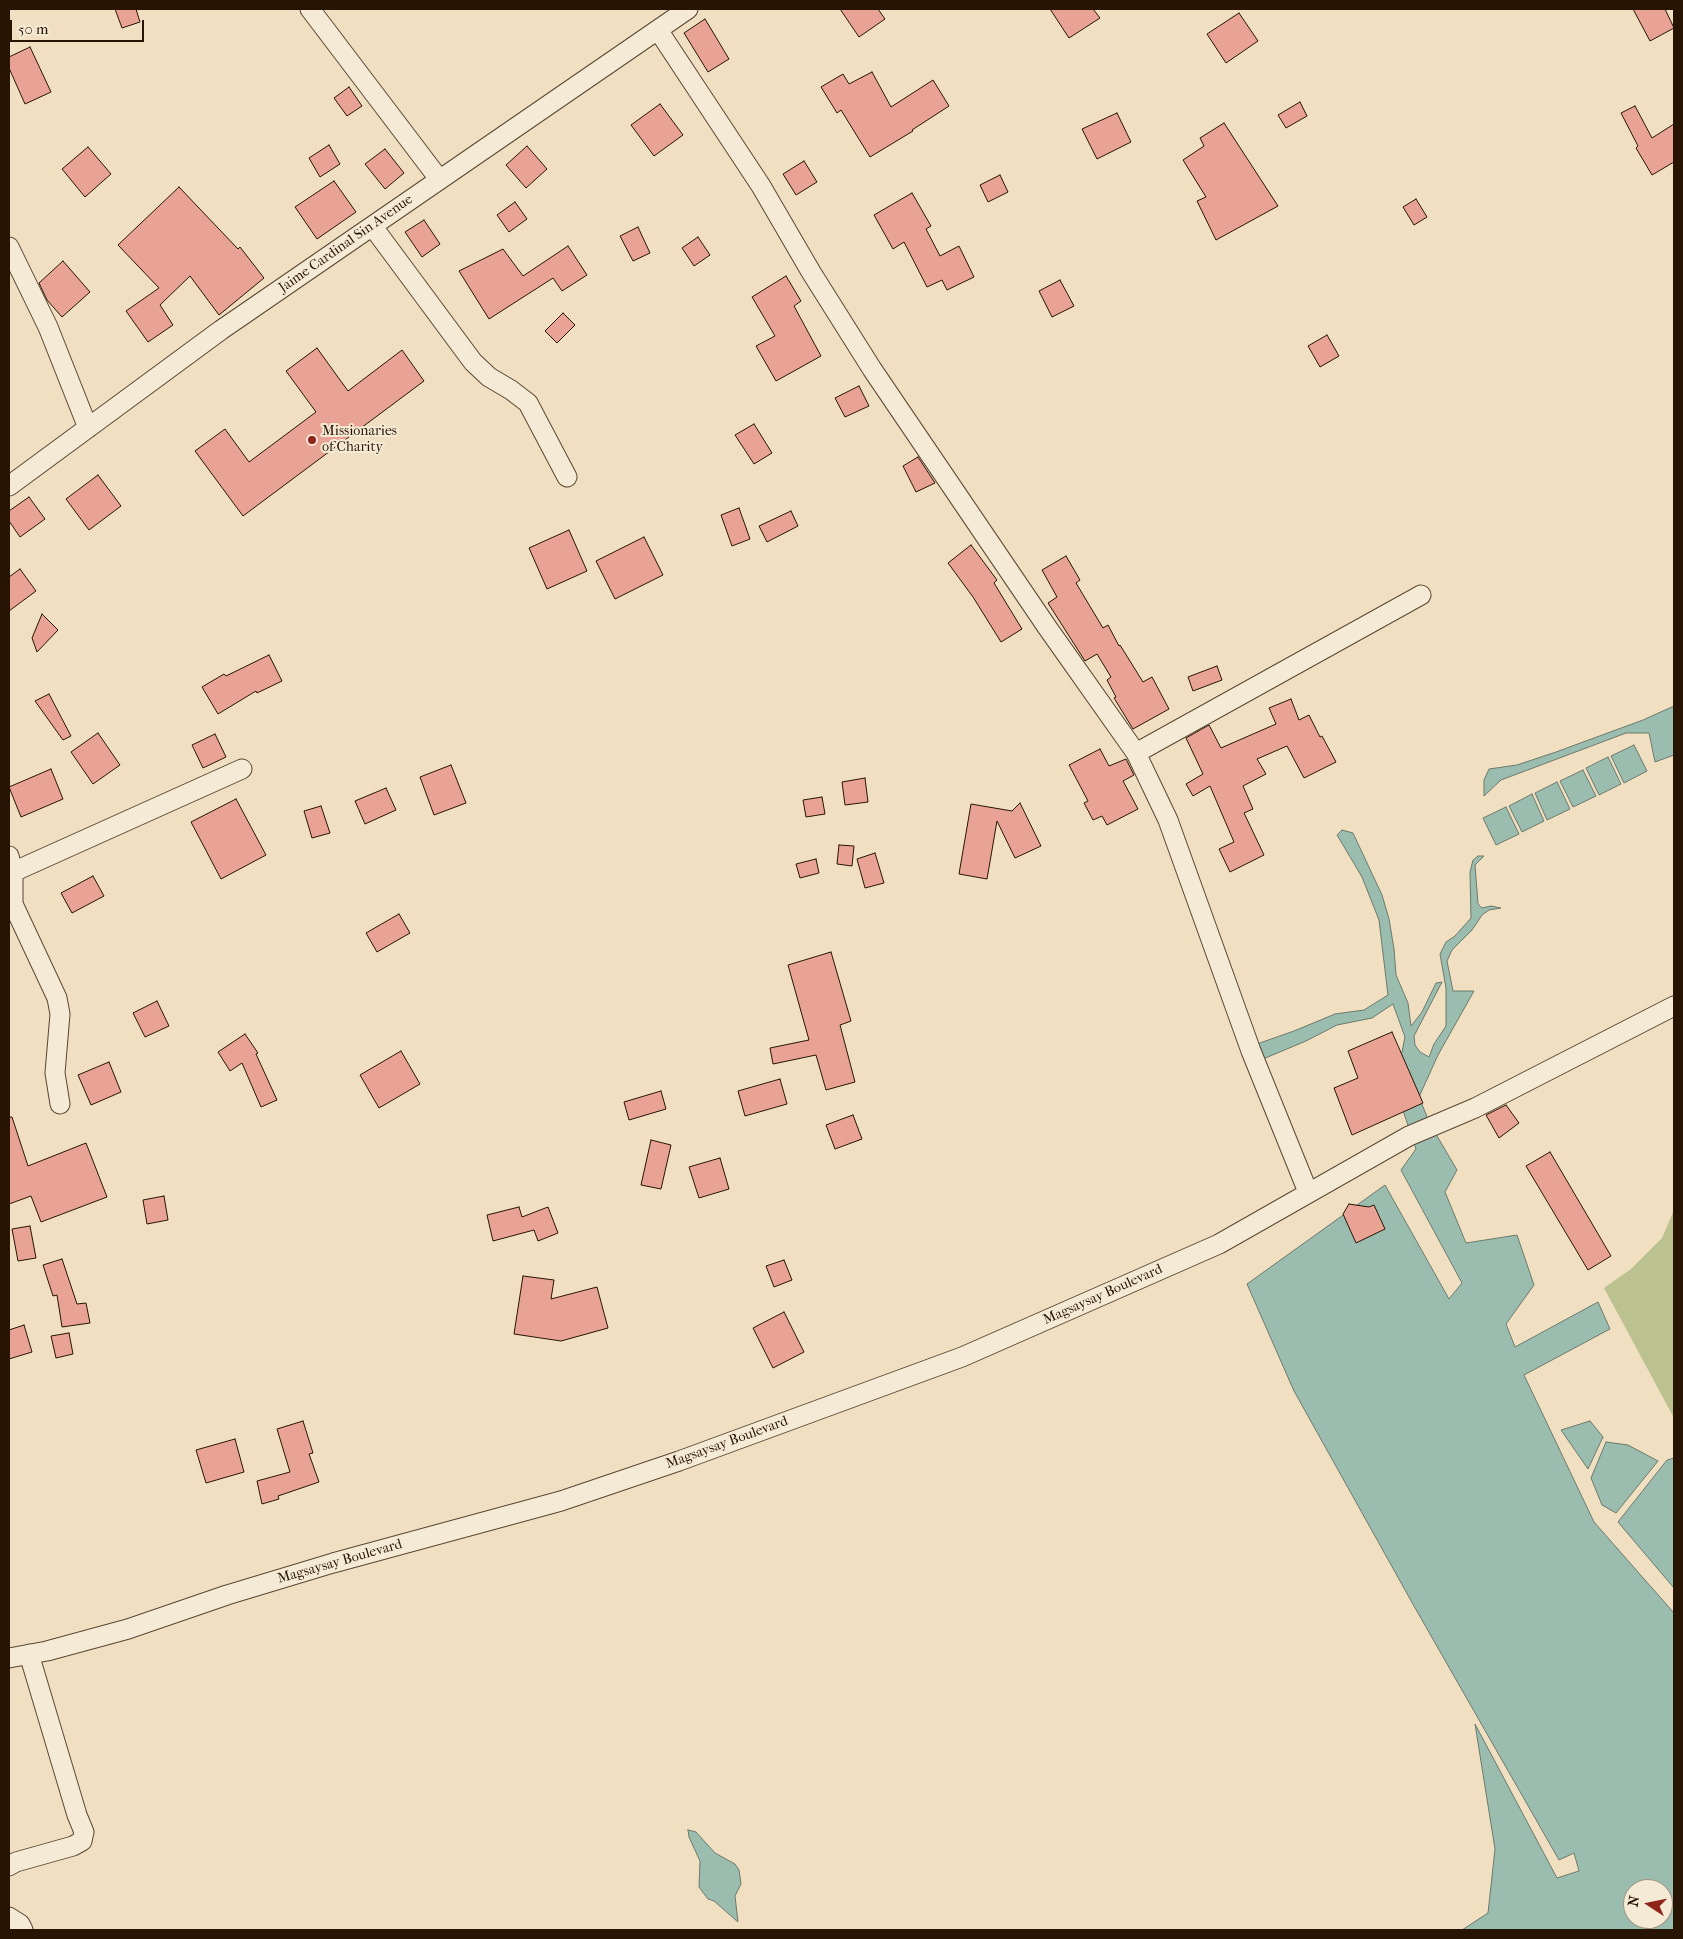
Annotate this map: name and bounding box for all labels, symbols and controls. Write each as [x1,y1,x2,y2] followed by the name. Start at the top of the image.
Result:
[12,10,146,42] scale bar
[18,20,48,38] text: 50 m
[276,191,416,297] street label: Jaime Cardinal Sin Avenue
[322,424,397,457] place label: Missionaries of Charity
[306,434,318,446] marker: Missionaries of Charity
[1041,1261,1165,1329] street label: Magsaysay Boulevard
[664,1413,790,1473] street label: Magsaysay Boulevard
[276,1536,404,1588] street label: Magsaysay Boulevard
[1623,1879,1673,1929] north arrow
[1624,1894,1643,1908] text: N

